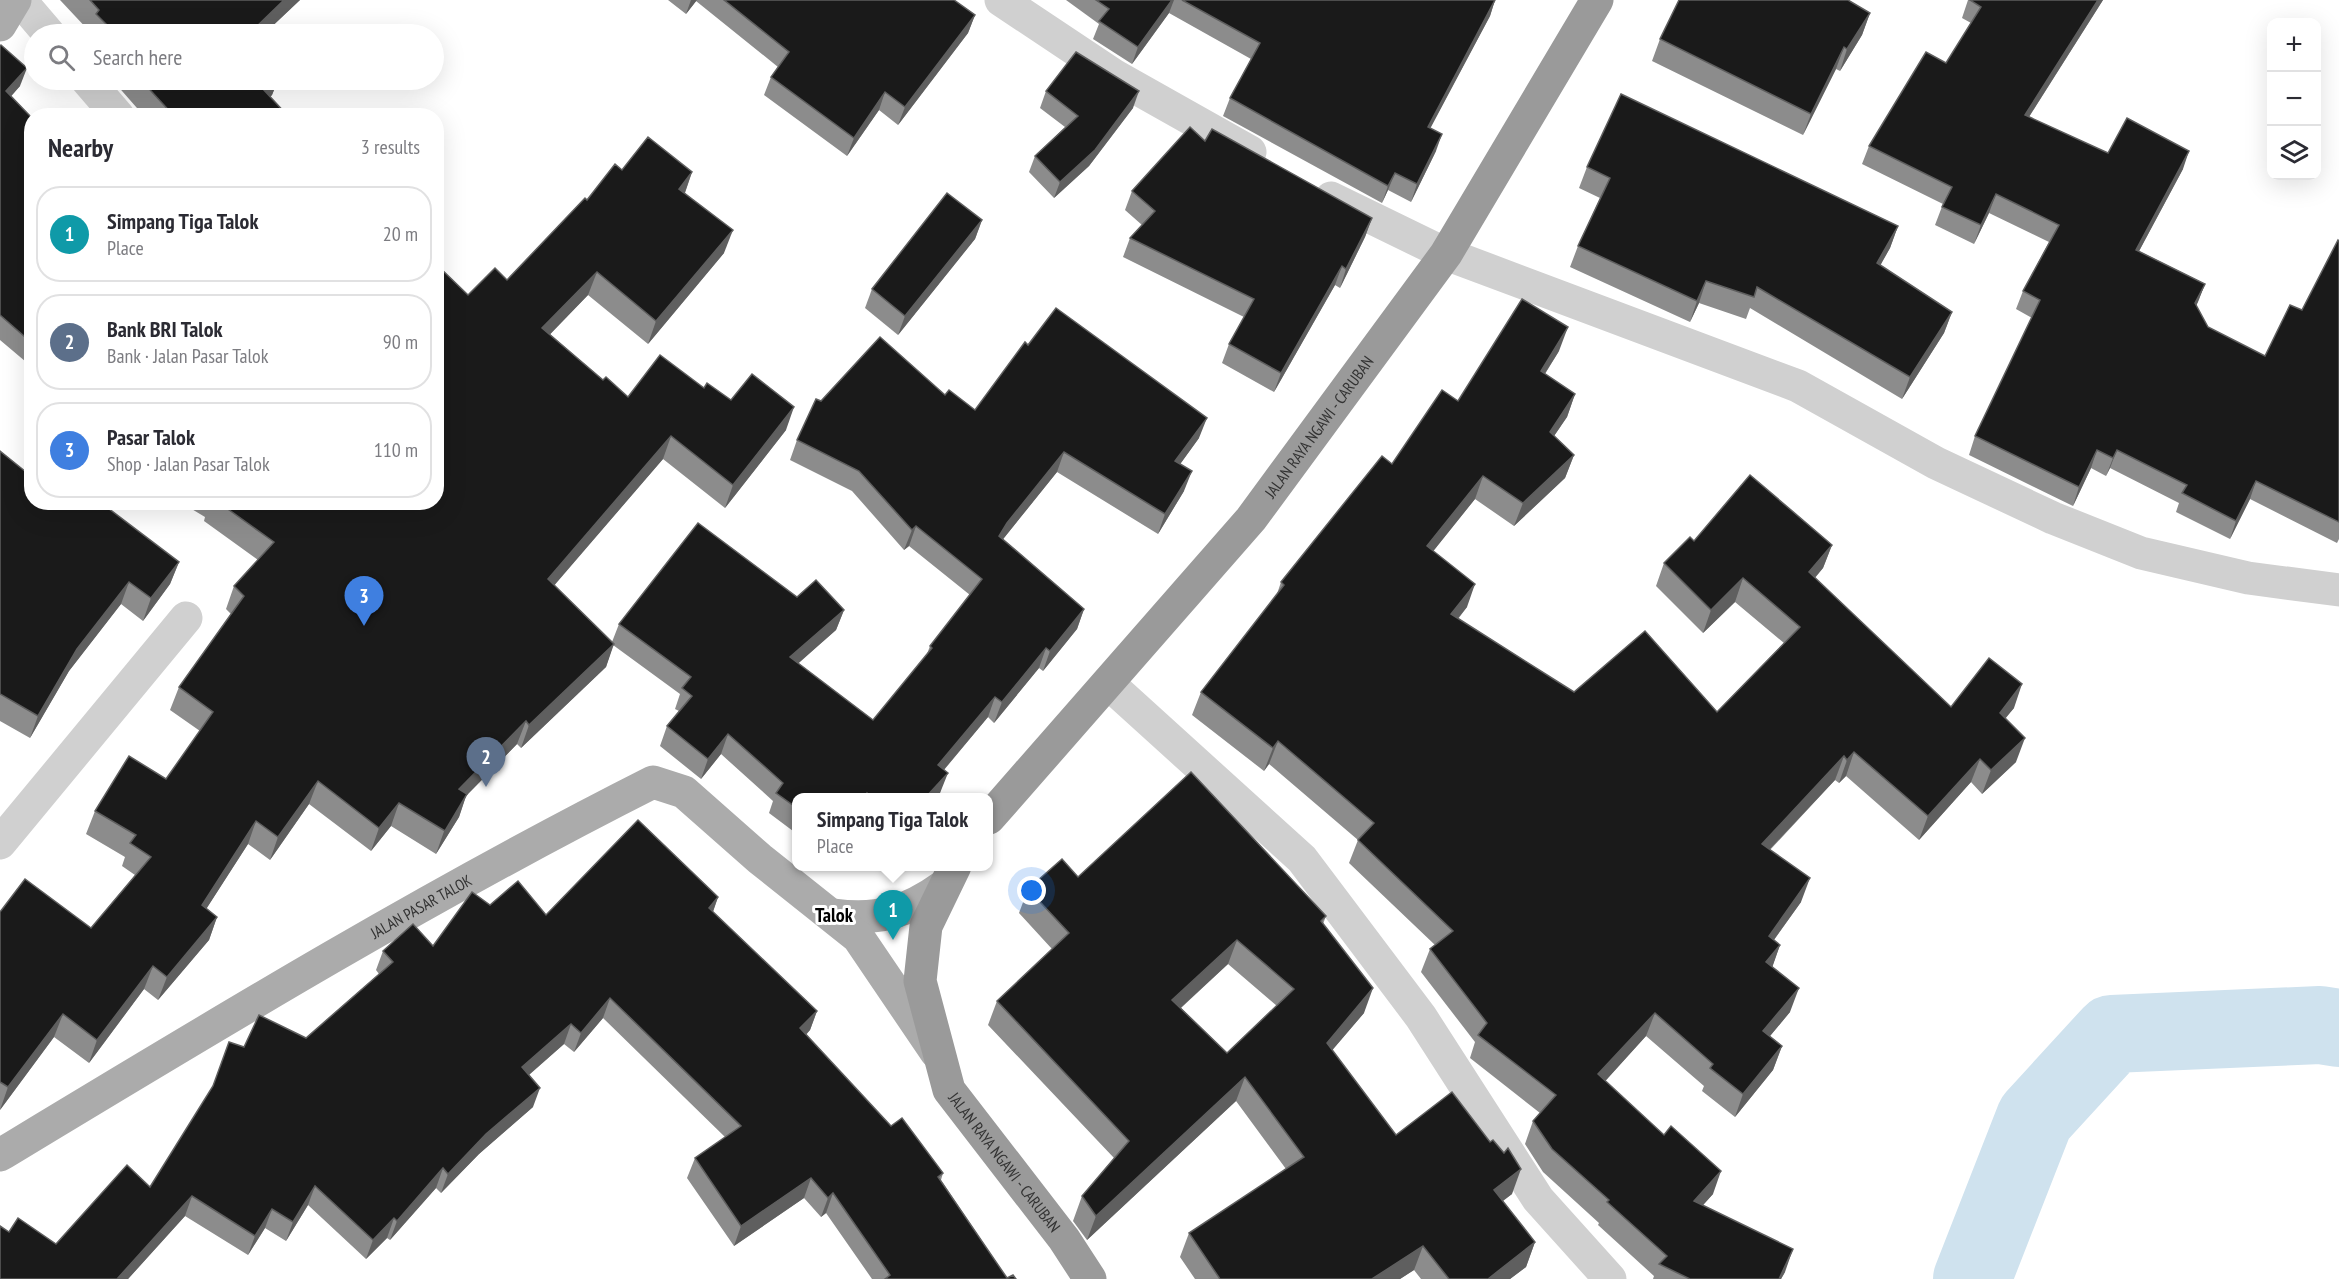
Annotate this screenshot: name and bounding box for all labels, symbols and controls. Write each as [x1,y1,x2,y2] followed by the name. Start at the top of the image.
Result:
[2267,18,2321,180] map controls
[2267,18,2321,72] button: +
[24,24,444,90] search box
[45,41,78,74] icon: search
[93,43,182,71] text: Search here
[2267,72,2321,126] button: −
[2267,126,2321,180] button: layers
[48,131,113,164] text: Nearby
[361,134,420,160] text: 3 results
[107,207,258,235] text: Simpang Tiga Talok
[65,221,74,247] text: 1
[383,221,418,247] text: 20 m
[107,235,144,261] text: Place
[107,315,223,343] text: Bank BRI Talok
[65,329,74,355] text: 2
[383,329,418,355] text: 90 m
[107,343,268,369] text: Bank · Jalan Pasar Talok
[1259,352,1378,503] street label: JALAN RAYA NGAWI - CARUBAN
[107,423,195,451] text: Pasar Talok
[65,437,74,463] text: 3
[374,437,418,463] text: 110 m
[107,451,270,477] text: Shop · Jalan Pasar Talok
[344,576,384,626] pin: 3
[466,738,506,787] pin: 2
[792,793,993,871] popup
[817,805,968,833] text: Simpang Tiga Talok
[817,833,853,859] text: Place
[366,870,475,943] street label: JALAN PASAR TALOK
[1017,876,1046,905] your location
[874,890,912,940] pin: 1
[815,902,854,928] district label: Talok
[944,1088,1065,1236] street label: JALAN RAYA NGAWI - CARUBAN

